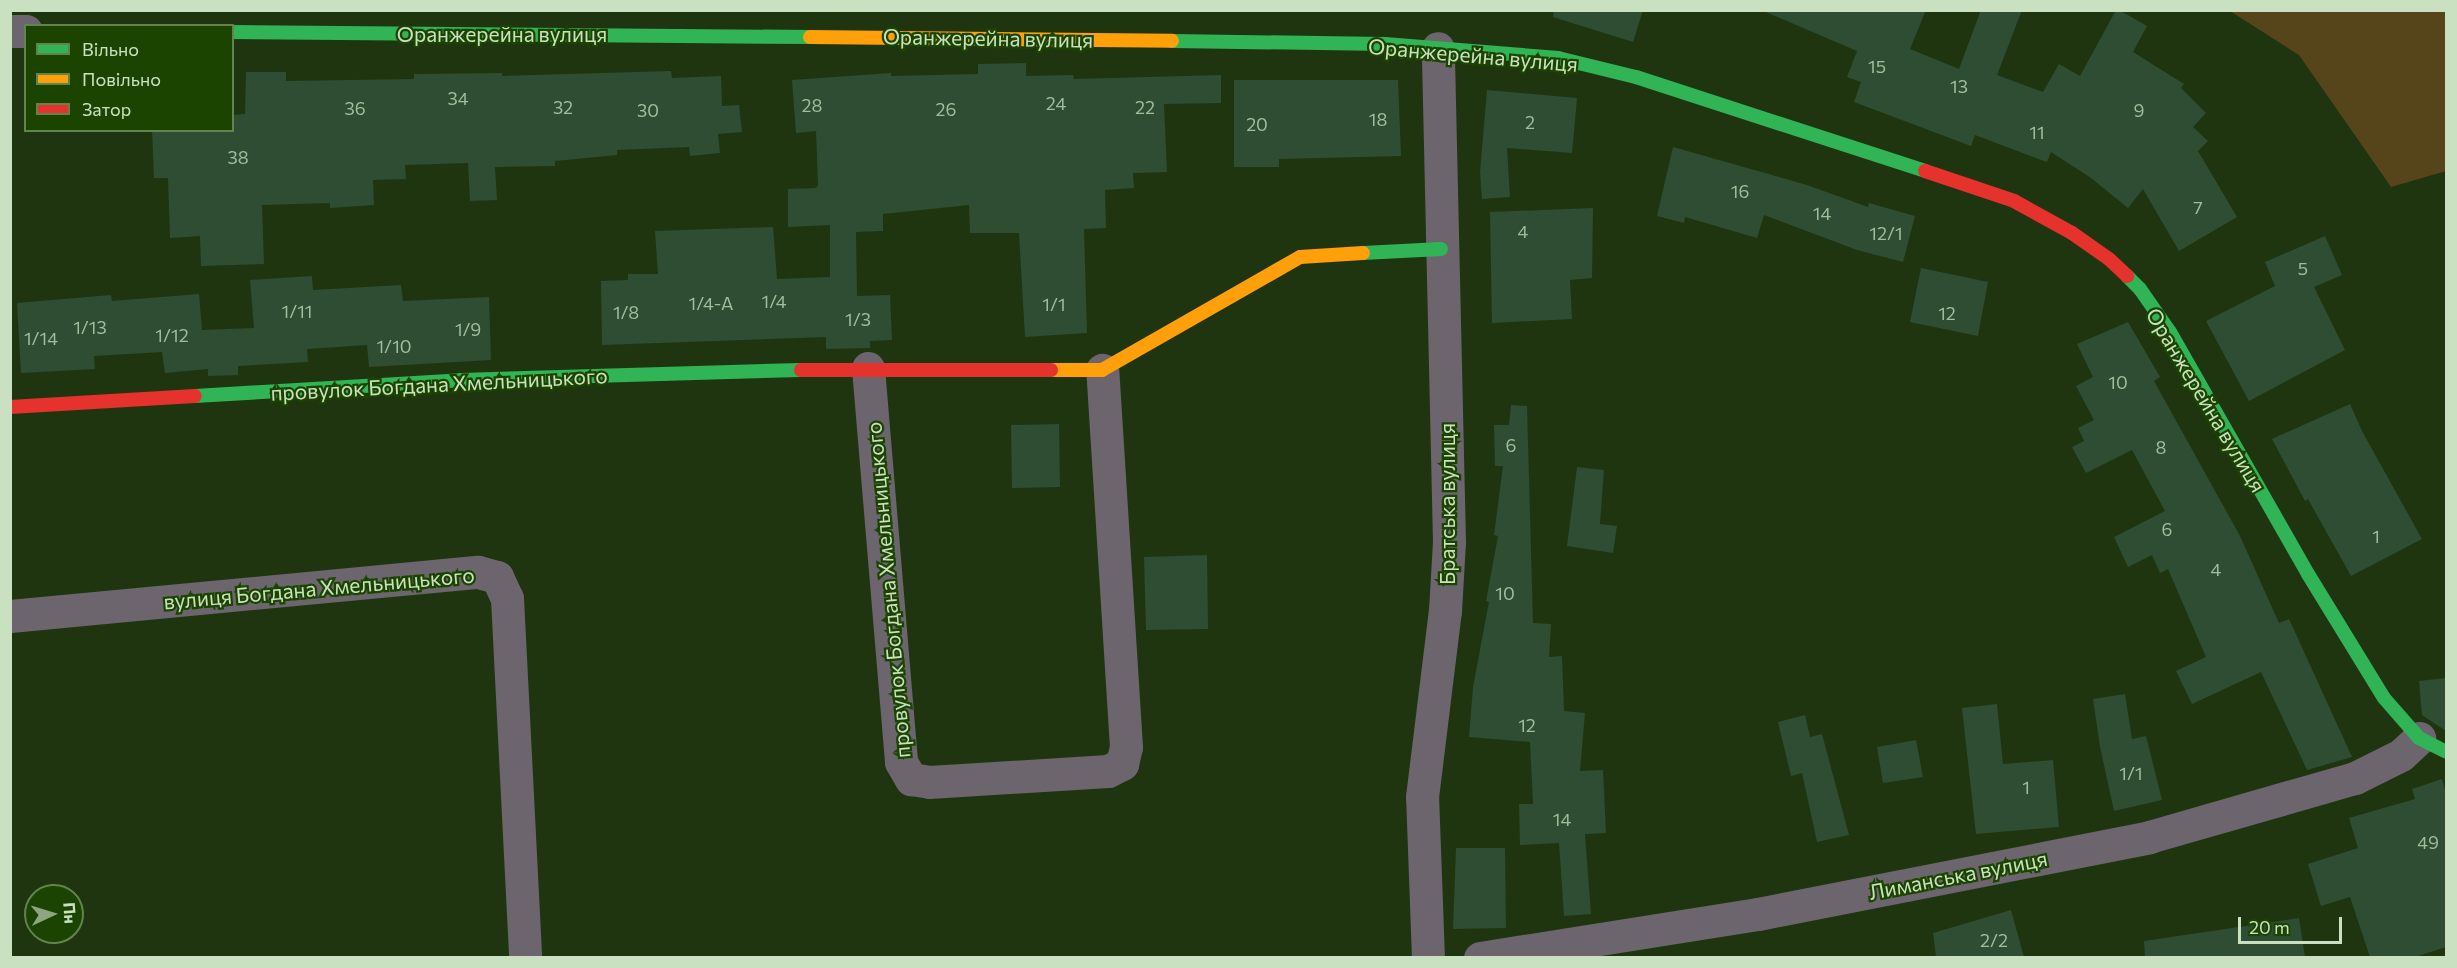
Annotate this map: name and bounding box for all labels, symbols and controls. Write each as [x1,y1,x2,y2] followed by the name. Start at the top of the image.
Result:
[397,21,607,47] street label: Оранжерейна вулиця
[24,24,234,132] legend
[883,24,1093,52] street label: Оранжерейна вулиця
[1367,33,1579,77] street label: Оранжерейна вулиця
[82,38,139,60] text: Вільно
[1868,55,1886,77] house number: 15
[82,68,161,90] text: Повільно
[1950,75,1968,97] house number: 13
[447,87,469,109] house number: 34
[1046,92,1066,114] house number: 24
[802,94,822,116] house number: 28
[553,96,573,118] house number: 32
[1135,96,1155,118] house number: 22
[344,97,366,119] house number: 36
[82,98,131,120] text: Затор
[936,98,956,120] house number: 26
[637,99,659,121] house number: 30
[2134,99,2144,121] house number: 9
[1369,108,1387,130] house number: 18
[1525,111,1535,133] house number: 2
[1246,113,1268,135] house number: 20
[2029,121,2045,143] house number: 11
[227,146,249,168] house number: 38
[1731,180,1749,202] house number: 16
[2193,196,2203,218] house number: 7
[1813,202,1831,224] house number: 14
[1518,220,1528,242] house number: 4
[1869,222,1903,244] house number: 12/1
[2298,257,2308,279] house number: 5
[761,290,787,312] house number: 1/4
[689,292,733,314] house number: 1/4-А
[1042,293,1066,315] house number: 1/1
[281,300,313,322] house number: 1/11
[613,301,639,323] house number: 1/8
[1938,302,1956,324] house number: 12
[2141,303,2271,497] street label: Оранжерейна вулиця
[845,308,871,330] house number: 1/3
[73,316,107,338] house number: 1/13
[455,318,481,340] house number: 1/9
[155,324,189,346] house number: 1/12
[24,327,58,349] house number: 1/14
[376,335,412,357] house number: 1/10
[270,363,608,405] street label: провулок Богдана Хмельницького
[2108,371,2128,393] house number: 10
[861,421,915,759] street label: провулок Богдана Хмельницького
[1434,423,1460,585] street label: Братська вулиця
[1506,434,1516,456] house number: 6
[2156,436,2166,458] house number: 8
[2162,518,2172,540] house number: 6
[2372,525,2380,547] house number: 1
[2211,558,2221,580] house number: 4
[162,562,476,614] street label: вулиця Богдана Хмельницького
[1495,582,1515,604] house number: 10
[1518,714,1536,736] house number: 12
[2119,762,2143,784] house number: 1/1
[2022,776,2030,798] house number: 1
[1553,808,1571,830] house number: 14
[2417,831,2439,853] house number: 49
[1866,845,2050,905] street label: Лиманська вулиця
[24,884,84,944] north arrow
[60,902,81,924] text: Пн
[2241,905,2344,943] scale bar
[2249,916,2290,938] text: 20 m
[1980,929,2008,951] house number: 2/2

